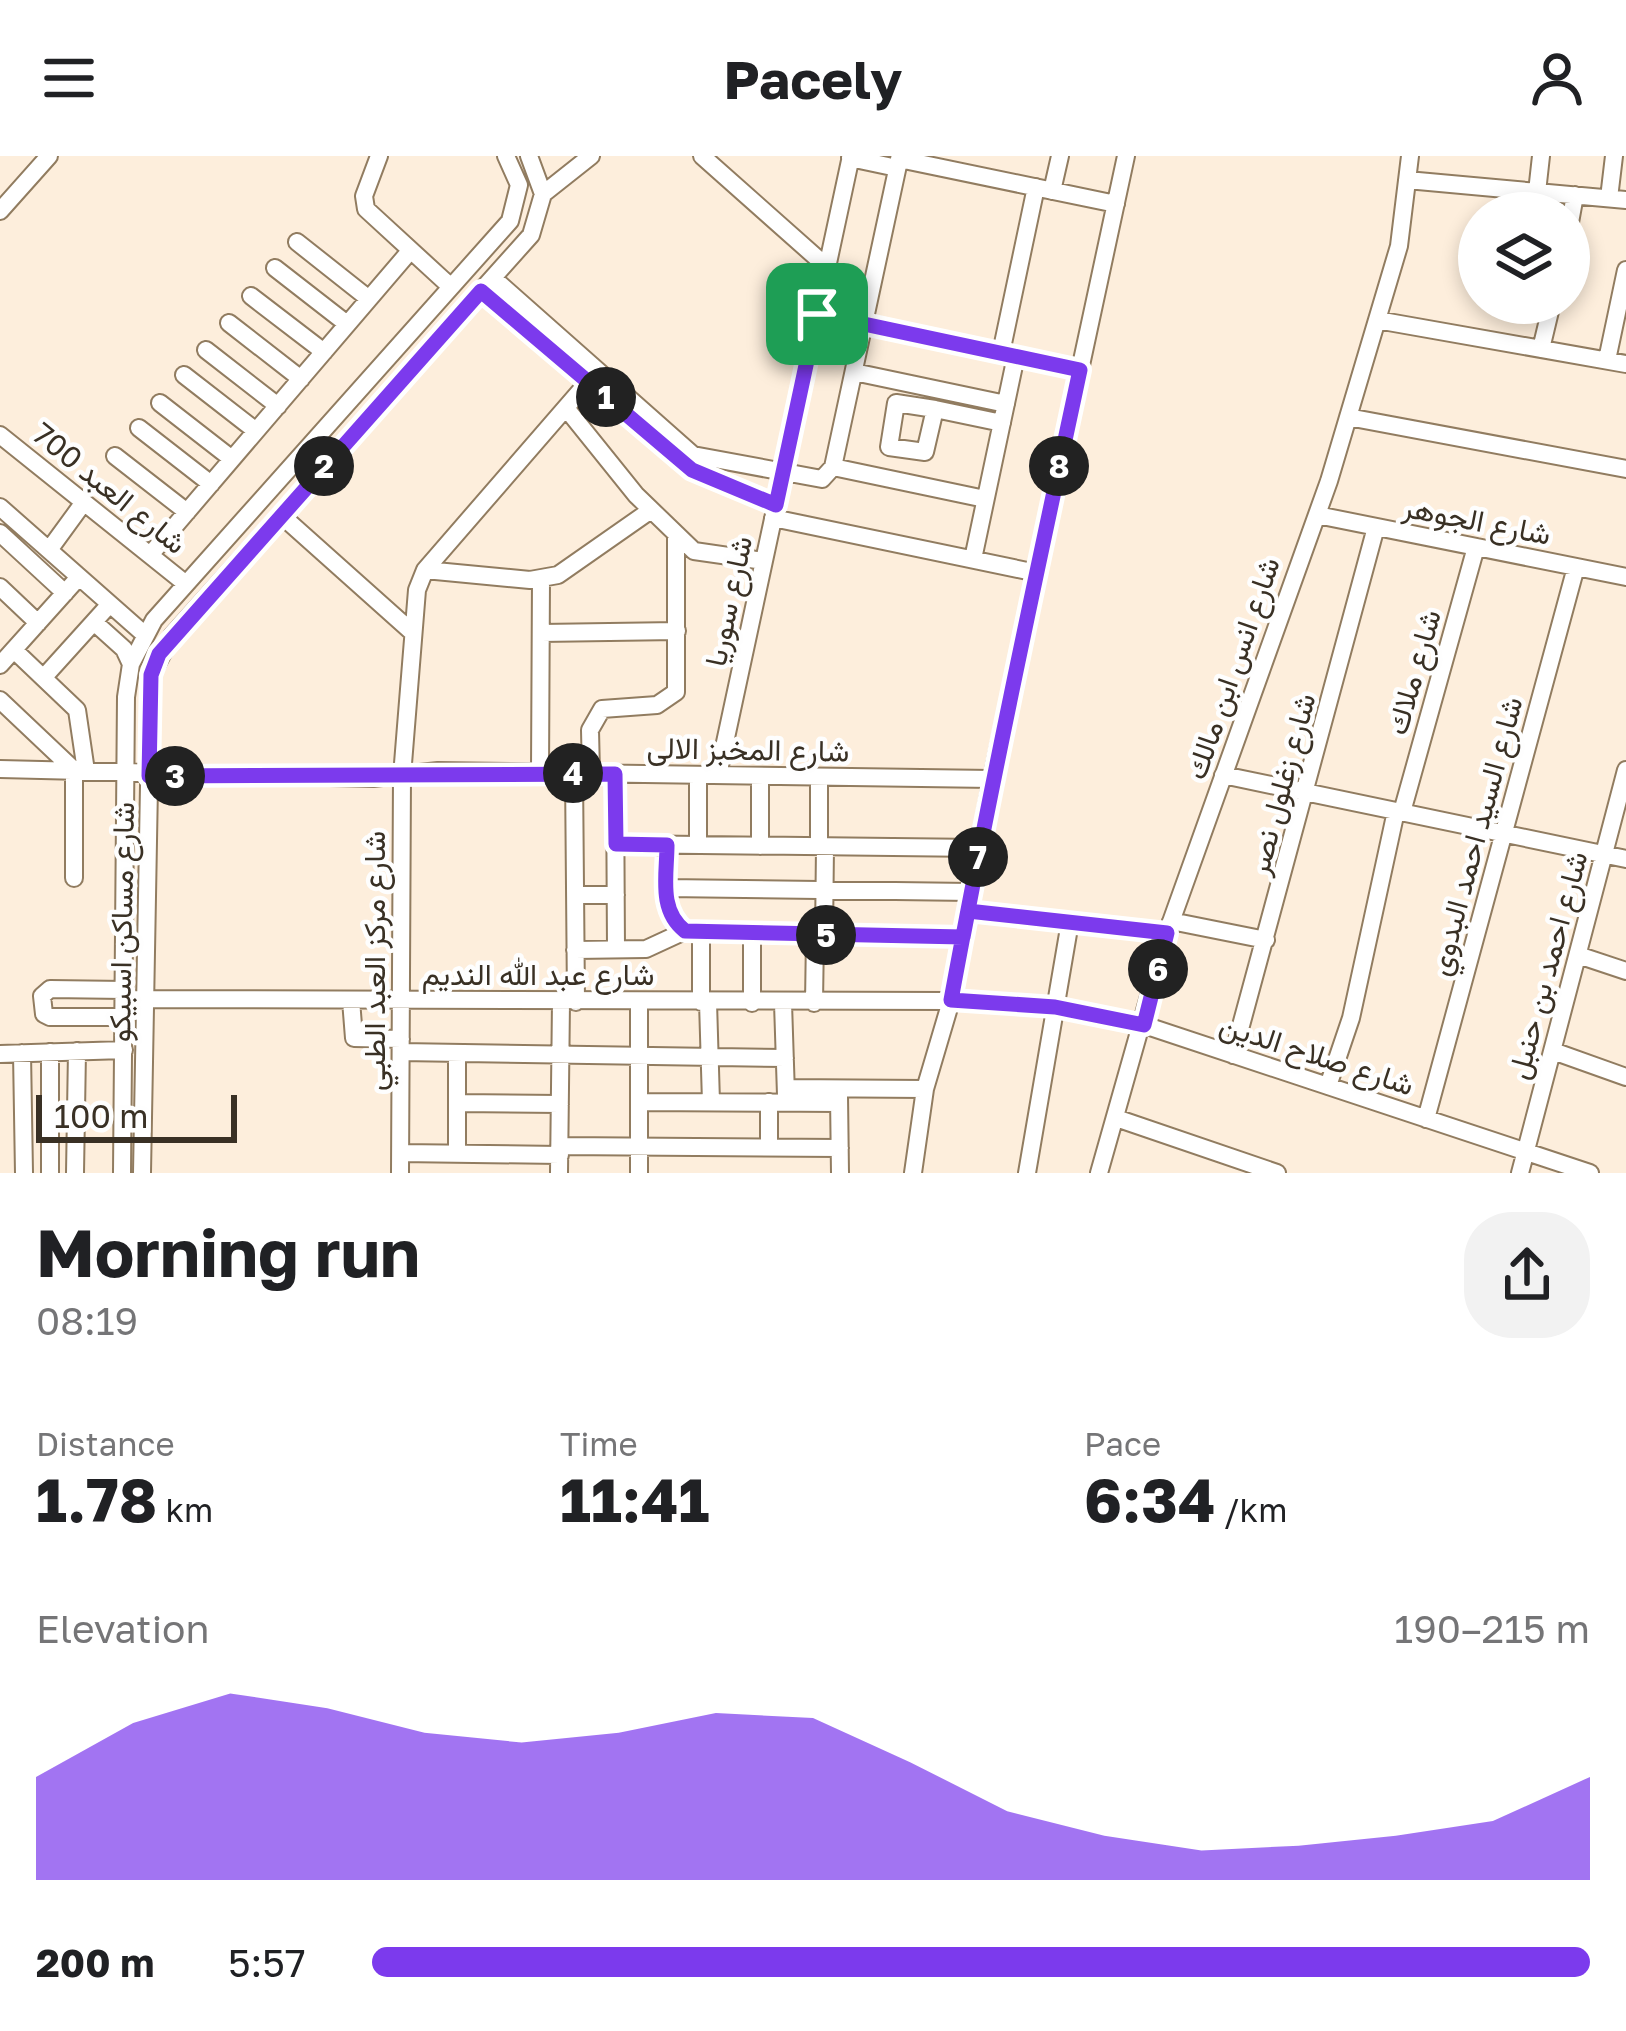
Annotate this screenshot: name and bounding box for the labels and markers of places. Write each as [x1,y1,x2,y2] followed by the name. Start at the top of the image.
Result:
[766,263,868,365] pin
[576,367,636,427] pin: 1
[294,436,354,496] pin: 2
[1029,436,1089,496] pin: 8
[543,743,603,803] pin: 4
[145,746,205,806] pin: 3
[948,827,1008,887] pin: 7
[796,905,856,965] pin: 5
[1128,939,1188,999] pin: 6

